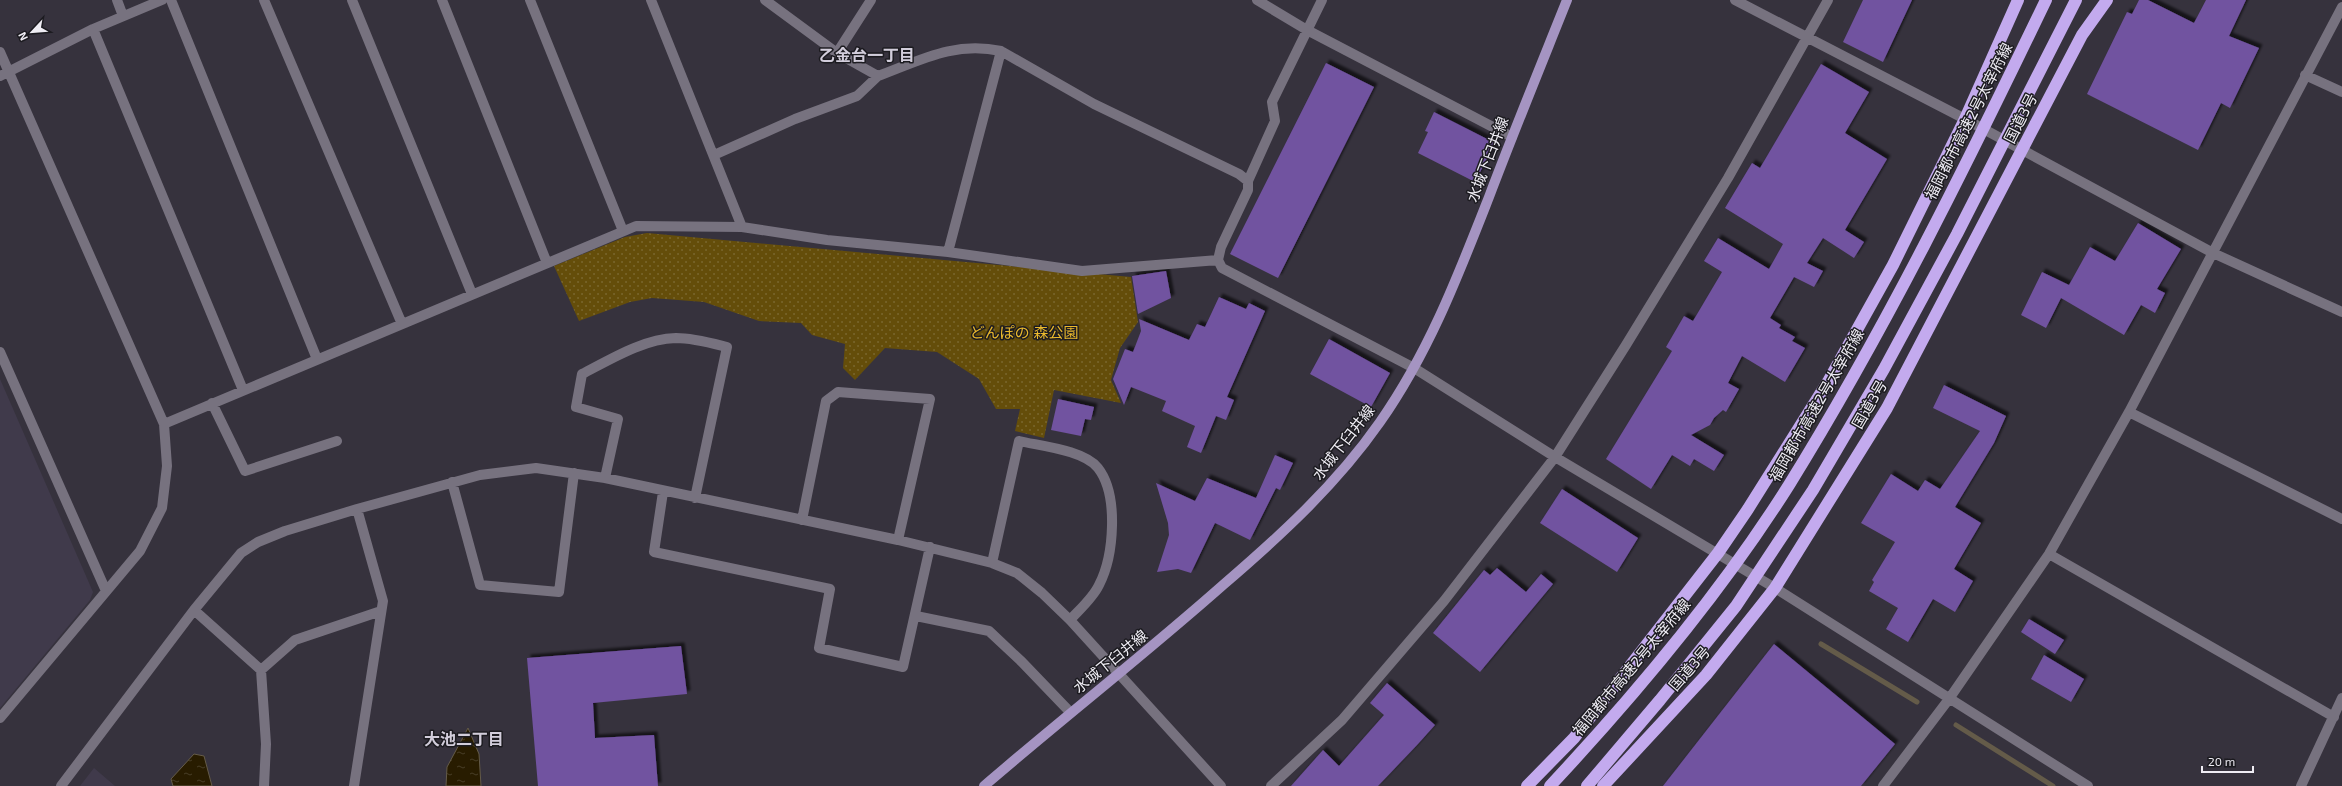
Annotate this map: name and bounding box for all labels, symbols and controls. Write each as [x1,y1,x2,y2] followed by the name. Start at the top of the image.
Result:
[12,12,52,52] north arrow
[15,30,30,43] text: N
[1921,40,2015,202] street label: 福岡都市高速2号太宰府線
[819,45,915,64] district label: 乙金台一丁目
[2000,90,2040,146] street label: 国道3号
[1462,114,1512,204] street label: 水城下臼井線
[970,323,1078,341] park label: どんぽの 森公園
[1765,325,1867,485] street label: 福岡都市高速2号太宰府線
[1848,376,1890,432] street label: 国道3号
[1308,401,1378,483] street label: 水城下臼井線
[1568,595,1694,739] street label: 福岡都市高速2号太宰府線
[1069,626,1151,696] street label: 水城下臼井線
[1665,642,1713,694] street label: 国道3号
[424,729,504,748] district label: 大池二丁目
[2202,748,2253,774] scale bar
[2208,754,2235,768] text: 20 m

